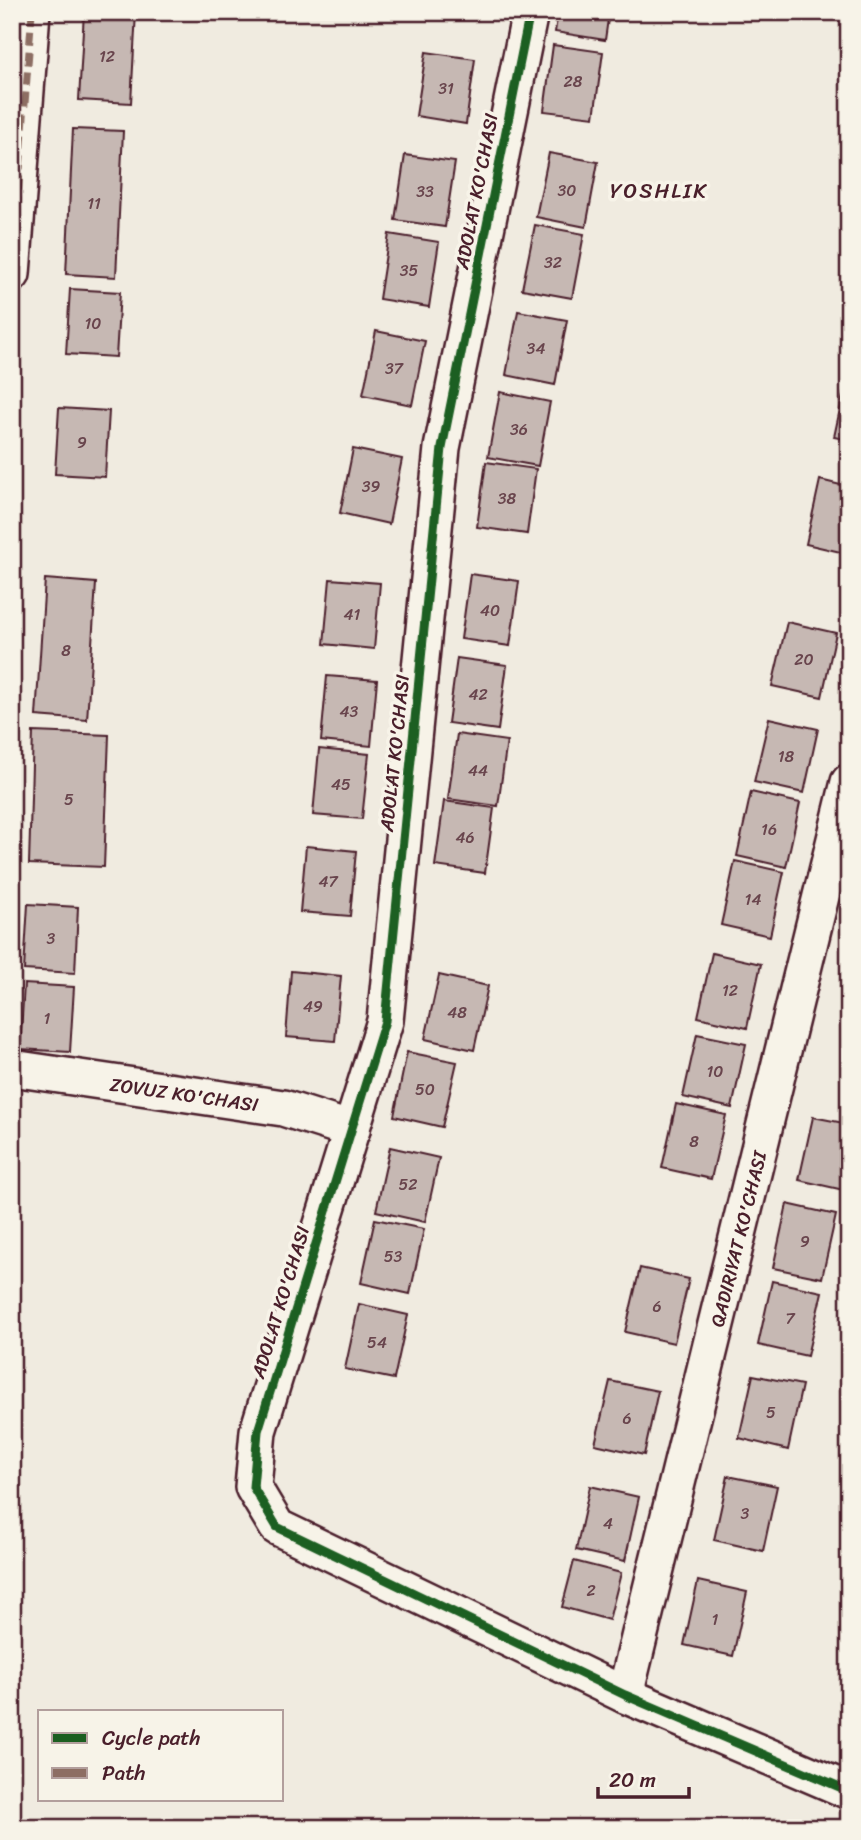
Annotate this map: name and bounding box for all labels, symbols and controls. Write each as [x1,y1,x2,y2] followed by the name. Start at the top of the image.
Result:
[99,42,115,71] house number: 12
[564,67,583,96] house number: 28
[438,74,454,103] house number: 31
[445,110,508,273] street label: ADOLAT KO'CHASI
[610,172,708,210] district label: YOSHLIK
[558,176,576,205] house number: 30
[416,177,434,206] house number: 33
[87,189,101,218] house number: 11
[544,248,562,277] house number: 32
[400,256,419,285] house number: 35
[85,309,101,338] house number: 10
[527,334,545,363] house number: 34
[385,354,404,383] house number: 37
[510,415,528,444] house number: 36
[77,428,87,457] house number: 9
[362,472,380,501] house number: 39
[498,484,517,513] house number: 38
[480,596,500,625] house number: 40
[344,600,361,629] house number: 41
[61,636,71,665] house number: 8
[794,645,814,674] house number: 20
[370,673,419,834] street label: ADOLAT KO'CHASI
[468,680,488,709] house number: 42
[340,697,359,726] house number: 43
[778,742,795,771] house number: 18
[468,756,488,785] house number: 44
[331,770,351,799] house number: 45
[64,785,74,814] house number: 5
[761,815,777,844] house number: 16
[455,823,475,852] house number: 46
[318,867,338,896] house number: 47
[745,885,761,914] house number: 14
[47,924,56,953] house number: 3
[722,976,738,1005] house number: 12
[303,992,323,1021] house number: 49
[447,998,467,1027] house number: 48
[44,1004,51,1033] house number: 1
[707,1057,723,1086] house number: 10
[107,1068,261,1121] street label: ZOVUZ KO'CHASI
[415,1075,435,1104] house number: 50
[689,1127,699,1156] house number: 8
[701,1146,777,1331] street label: QADIRIYAT KO'CHASI
[398,1170,418,1199] house number: 52
[241,1222,319,1384] street label: ADOLAT KO'CHASI
[800,1227,810,1256] house number: 9
[384,1242,402,1271] house number: 53
[652,1292,662,1321] house number: 6
[785,1304,795,1333] house number: 7
[367,1328,387,1357] house number: 54
[766,1398,776,1427] house number: 5
[622,1404,632,1433] house number: 6
[741,1499,750,1528] house number: 3
[603,1509,613,1538] house number: 4
[586,1576,596,1605] house number: 2
[712,1605,719,1634] house number: 1
[38,1710,284,1801] legend
[102,1719,201,1757] text: Cycle path
[102,1754,145,1792] text: Path
[598,1756,690,1800] scale bar
[609,1761,656,1799] text: 20 m

